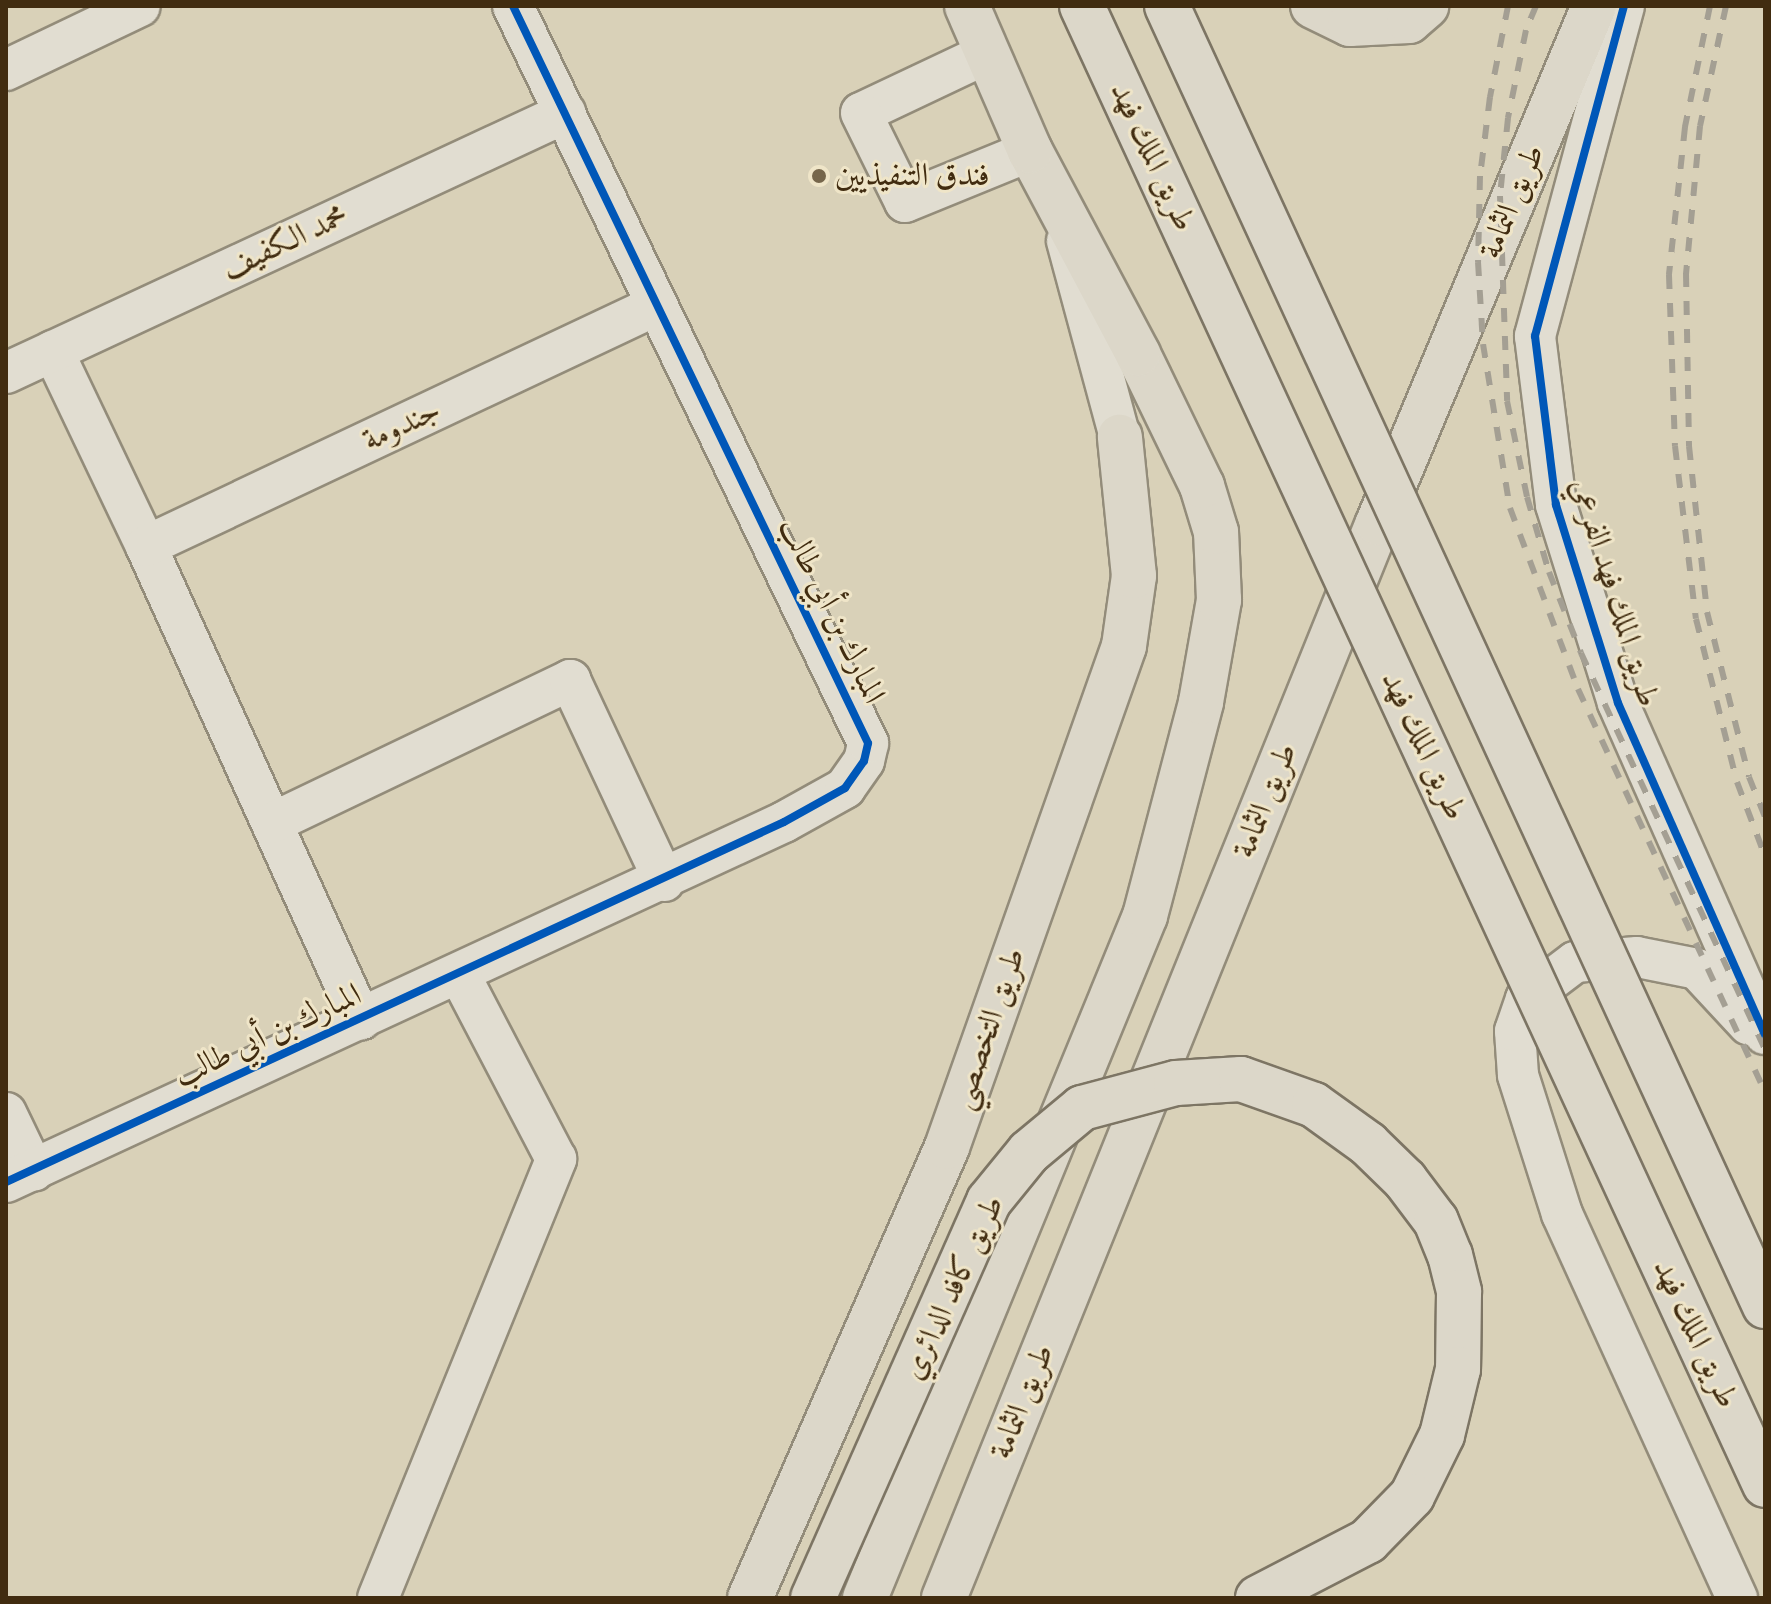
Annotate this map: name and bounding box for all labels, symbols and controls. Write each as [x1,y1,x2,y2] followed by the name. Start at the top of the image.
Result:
[1101,76,1203,238] street label: طريق الملك فهد
[1472,139,1554,265] street label: طريق الثمامة
[835,157,990,195] place label: فندق التنفيذيين
[810,167,828,185] marker: فندق التنفيذيين
[216,197,354,289] street label: محمد الكفيف
[357,391,447,461] street label: جندومة
[1561,474,1667,712] street label: طريق الملك فهد الفرعي
[769,512,893,710] street label: المبارك بن أبي طالب
[1372,665,1474,827] street label: طريق الملك فهد
[1226,738,1306,864] street label: طريق الثمامة
[943,943,1035,1115] street label: طريق التخصصي
[168,976,368,1096] street label: المبارك بن أبي طالب
[895,1190,1013,1386] street label: طريق كافد الدائري
[1644,1253,1746,1415] street label: طريق الملك فهد
[983,1339,1063,1465] street label: طريق الثمامة

